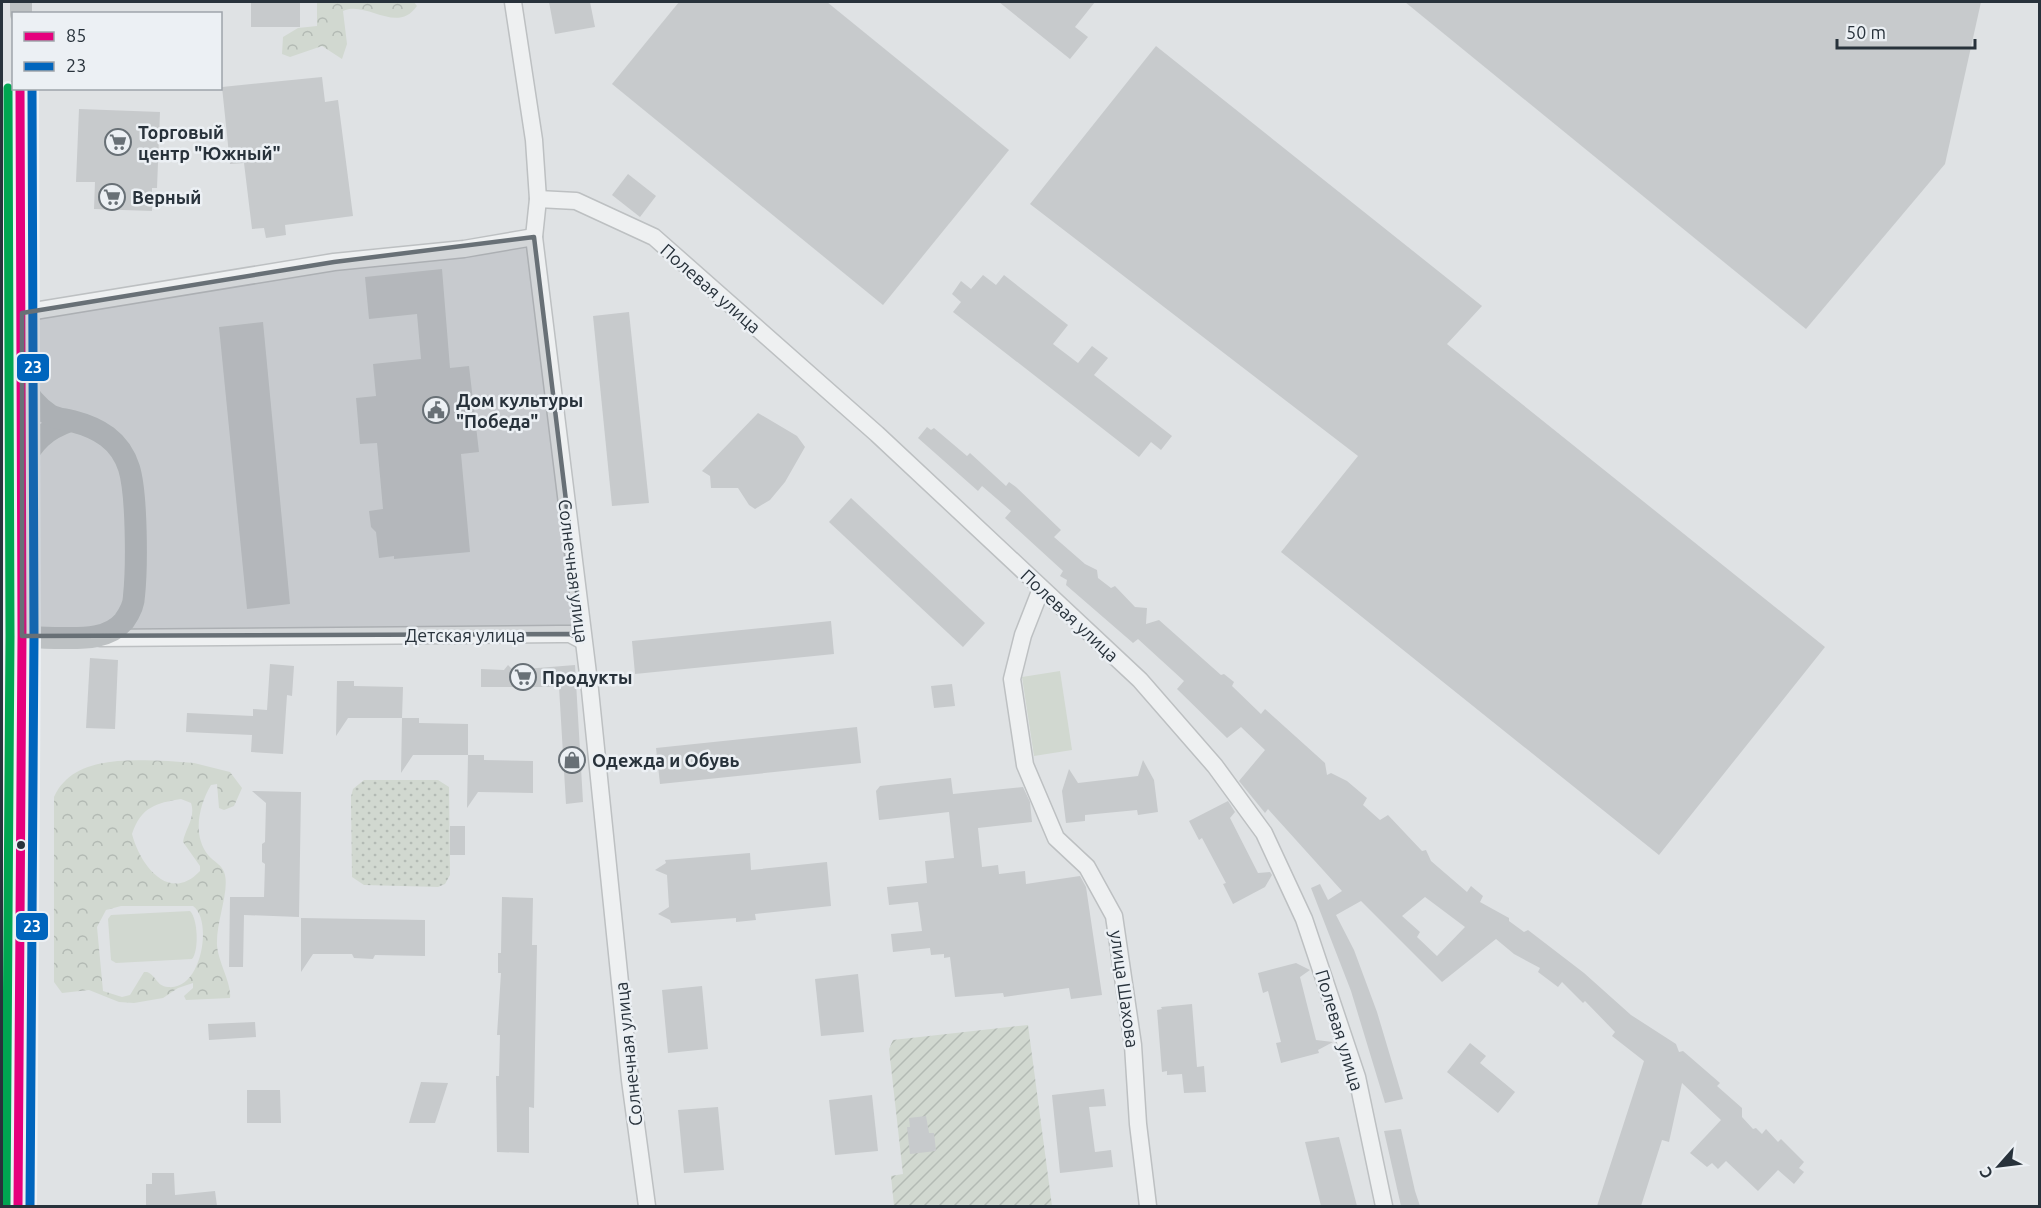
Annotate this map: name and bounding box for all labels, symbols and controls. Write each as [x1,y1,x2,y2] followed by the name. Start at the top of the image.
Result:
[12,12,222,90] legend
[1837,12,1975,50] scale bar
[1846,22,1886,42] text: 50 m
[66,25,86,45] text: 85
[66,55,86,75] text: 23
[138,122,281,163] place label: Торговый центр "Южный"
[103,127,133,157] supermarket icon: Торговый центр "Южный"
[97,182,127,212] supermarket icon: Верный
[132,187,201,207] place label: Верный
[657,239,765,337] street label: Полевая улица
[16,353,50,382] line badge: 23
[24,358,42,376] text: 23
[456,390,583,431] place label: Дом культуры "Победа"
[421,395,451,425] public building icon: Дом культуры "Победа"
[555,498,593,644] street label: Солнечная улица
[1017,565,1123,665] street label: Полевая улица
[405,625,525,645] street label: Детская улица
[508,662,538,692] supermarket icon: Продукты
[542,667,632,687] place label: Продукты
[557,745,587,775] shop icon: Одежда и Обувь
[592,750,740,770] place label: Одежда и Обувь
[15,839,27,851] unlabelled marker
[15,912,49,941] line badge: 23
[23,917,41,935] text: 23
[1107,929,1143,1049] street label: улица Шахова
[1312,967,1368,1093] street label: Полевая улица
[610,981,646,1127] street label: Солнечная улица
[1969,1136,2029,1196] north arrow
[1975,1164,1996,1182] text: С

